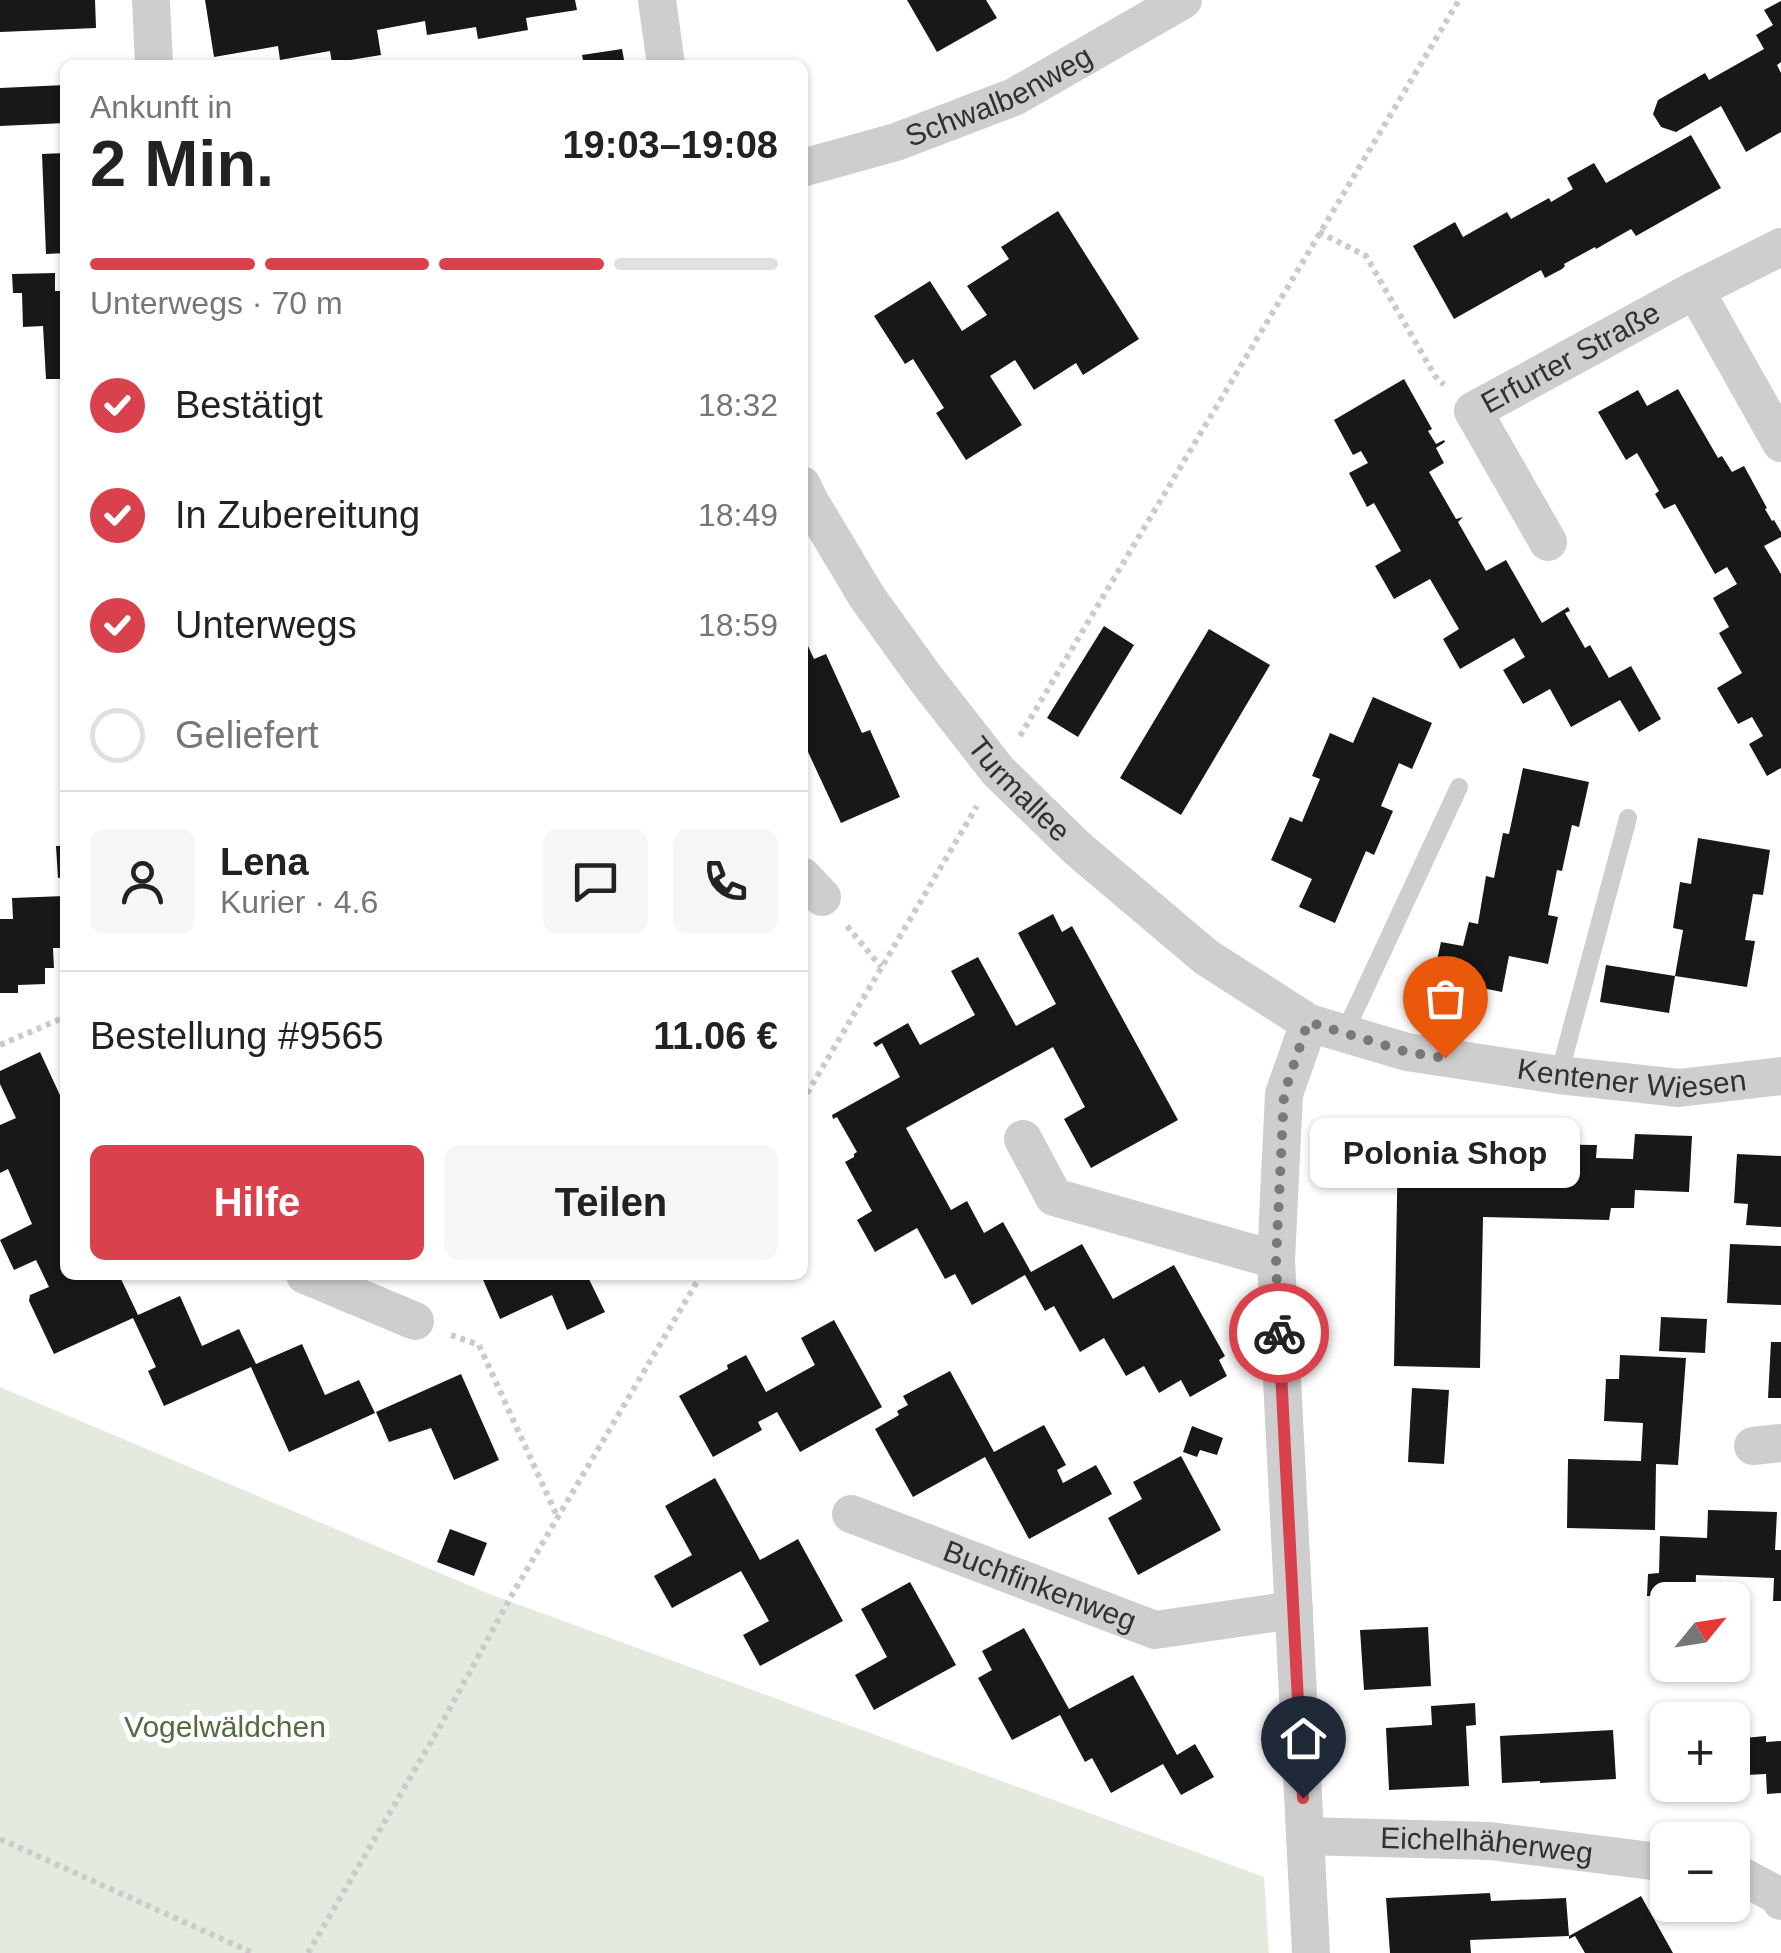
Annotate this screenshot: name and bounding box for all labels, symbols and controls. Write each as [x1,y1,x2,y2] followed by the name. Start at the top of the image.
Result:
[901,39,1098,153] street label: Schwalbenweg
[90,89,232,125] text: Ankunft in
[562,124,778,166] text: 19:03–19:08
[90,127,274,200] text: 2 Min.
[90,285,343,321] text: Unterwegs · 70 m
[1475,295,1665,419] street label: Erfurter Straße
[90,378,145,433] icon: check
[175,384,323,426] text: Bestätigt
[698,387,778,423] text: 18:32
[90,488,145,543] icon: check
[175,494,420,536] text: In Zubereitung
[698,497,778,533] text: 18:49
[90,598,145,653] icon: check
[175,604,357,646] text: Unterwegs
[698,607,778,643] text: 18:59
[175,714,319,756] text: Geliefert
[962,730,1077,848] street label: Turmallee
[90,829,195,934] button: person
[543,829,648,934] button: chat
[673,829,778,934] button: phone
[220,841,309,883] text: Lena
[220,884,378,920] text: Kurier · 4.6
[1403,956,1488,1059] pin
[1418,971,1473,1026] icon: bag
[90,1015,384,1057] text: Bestellung #9565
[653,1015,778,1057] text: 11.06 €
[1515,1052,1748,1104] street label: Kentener Wiesen
[1310,1118,1580,1188] callout: Polonia Shop
[1343,1135,1547,1171] text: Polonia Shop
[90,1145,424,1260] button: Hilfe
[444,1145,778,1260] button: Teilen
[1229,1283,1329,1383] courier
[1252,1306,1307,1361] icon: bike
[939,1534,1141,1637] street label: Buchfinkenweg
[1650,1582,1750,1682] north arrow
[1650,1582,1750,1922] map controls
[1261,1696,1346,1799] pin
[1650,1702,1750,1802] button: +
[124,1710,326,1743] park label: Vogelwäldchen
[1276,1711,1331,1766] icon: home
[1380,1821,1595,1870] street label: Eichelhäherweg
[1650,1822,1750,1922] button: −

